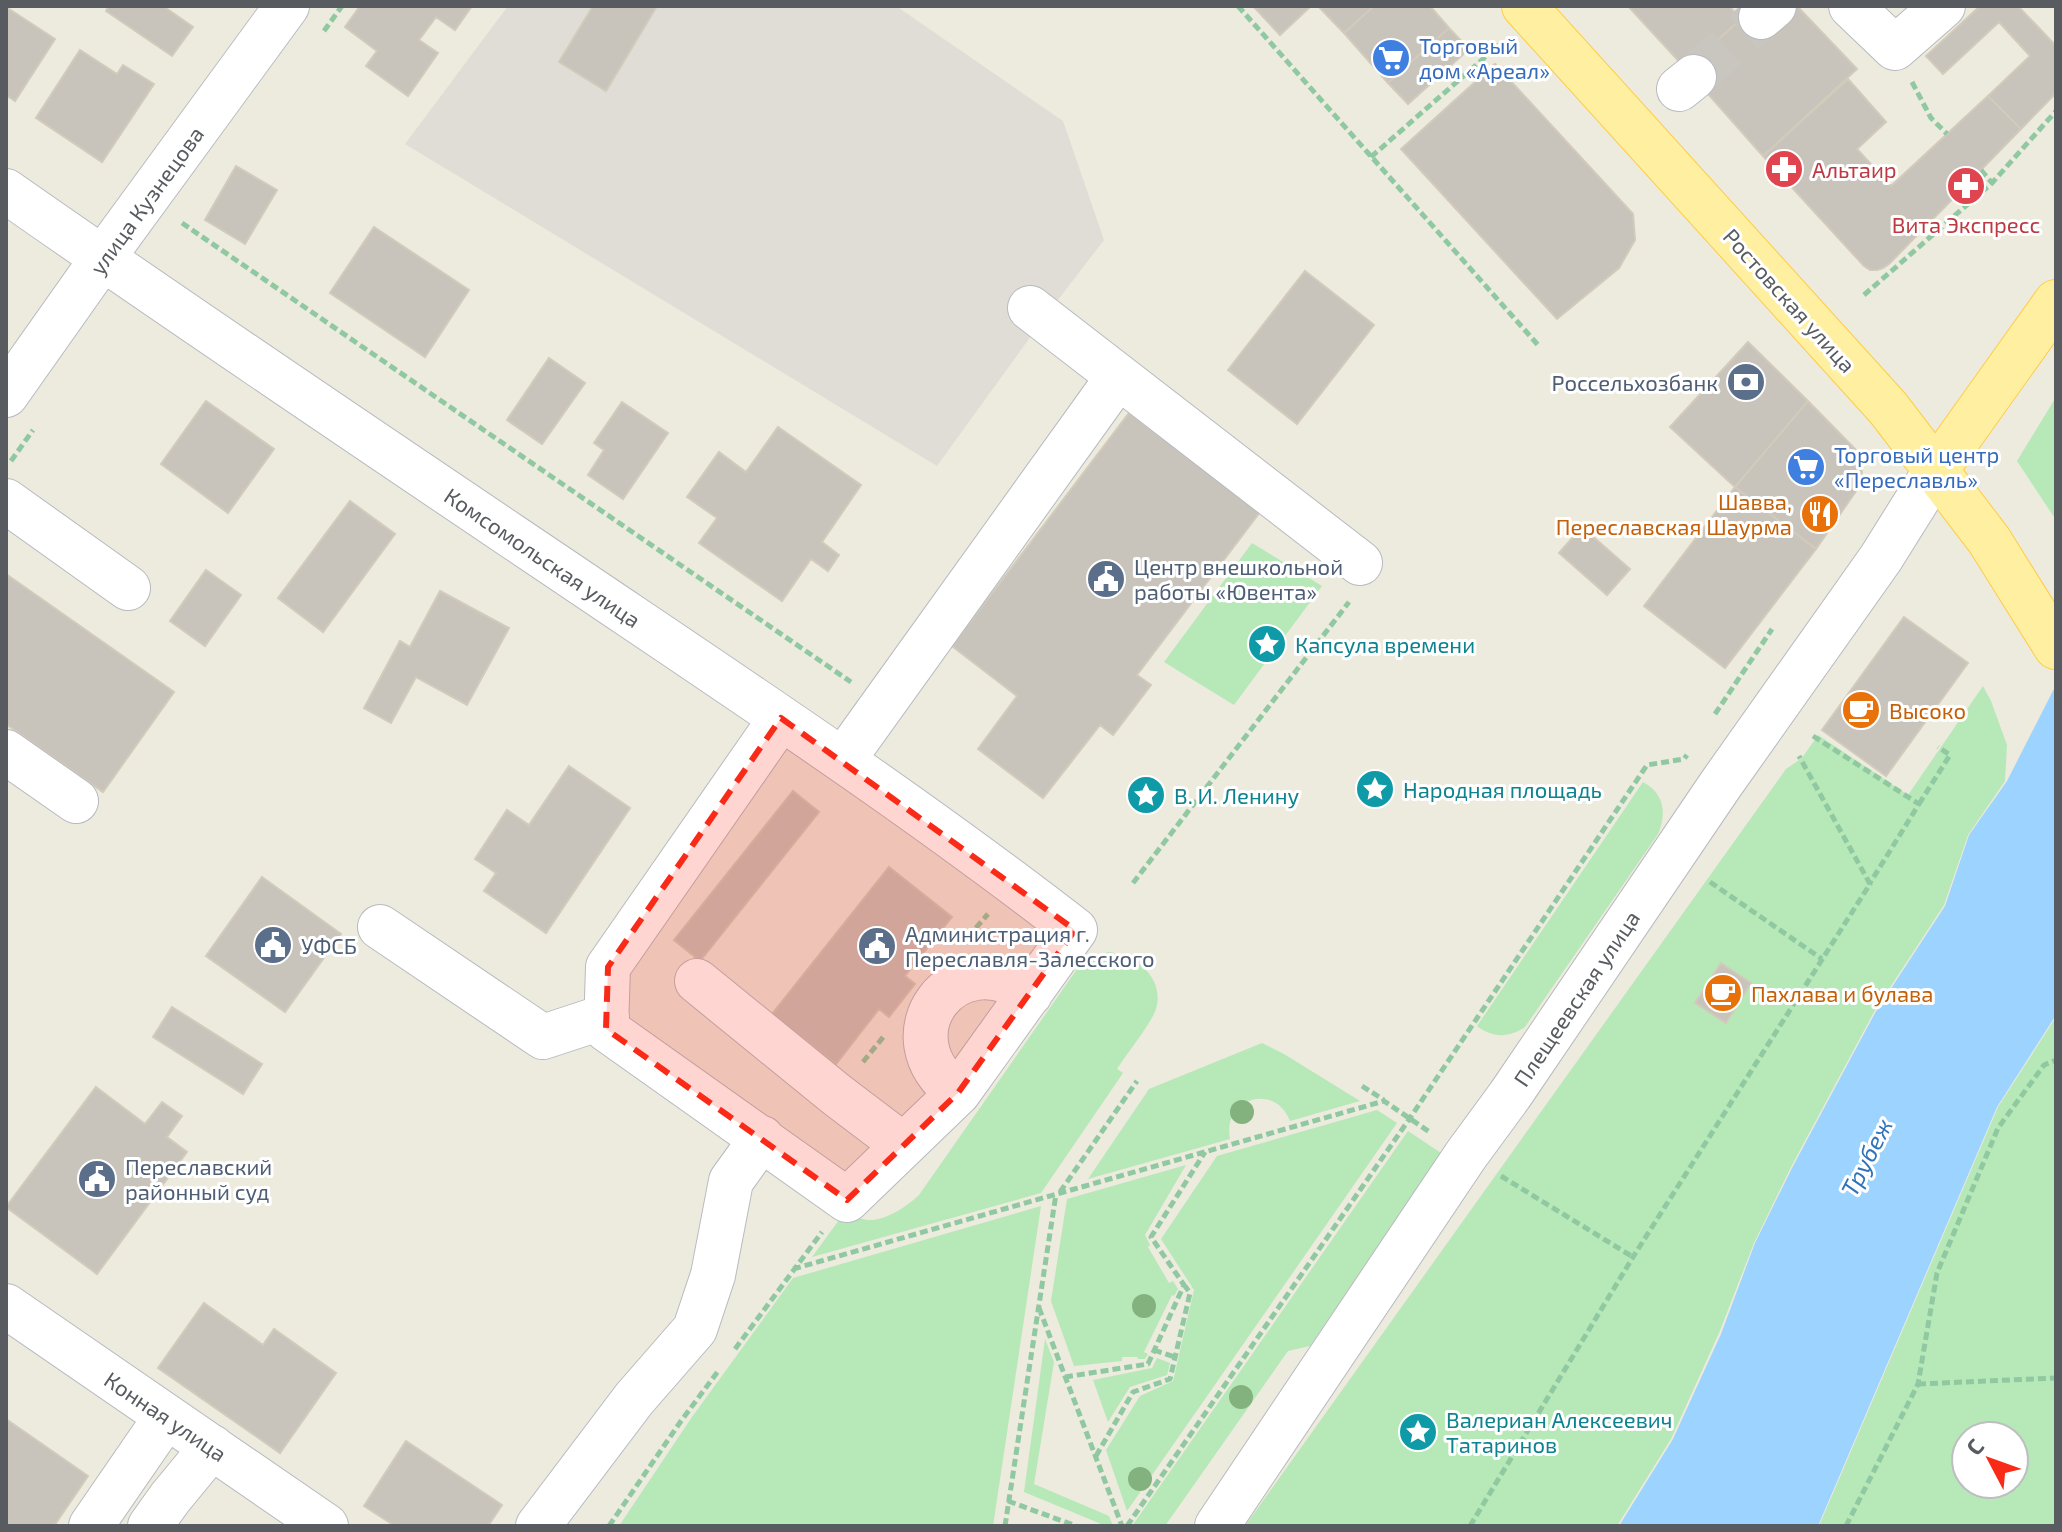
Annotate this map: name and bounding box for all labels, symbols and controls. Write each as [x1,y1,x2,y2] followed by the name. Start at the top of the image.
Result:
[1419,32,1550,83] place label: Торговый дом «Ареал»
[1370,37,1412,79] supermarket icon: Торговый дом «Ареал»
[84,121,209,280] street label: улица Кузнецова
[1763,148,1805,190] pharmacy icon: Альтаир
[1812,156,1897,182] place label: Альтаир
[1945,165,1987,207] pharmacy icon: Вита Экспресс
[1892,211,2040,237] place label: Вита Экспресс
[1718,223,1861,378] street label: Ростовская улица
[1725,361,1767,403] bank icon: Россельхозбанк
[1552,369,1718,395] place label: Россельхозбанк
[1834,441,1999,492] place label: Торговый центр «Переславль»
[1785,446,1827,488] supermarket icon: Торговый центр «Переславль»
[440,482,646,633] street label: Комсомольская улица
[1556,488,1792,540] place label: Шавва, Переславская Шаурма
[1799,493,1841,535] restaurant icon: Шавва, Переславская Шаурма
[1134,553,1343,604] place label: Центр внешкольной работы «Ювента»
[1085,558,1127,600] public building icon: Центр внешкольной работы «Ювента»
[1246,623,1288,665] place icon: Капсула времени
[1295,631,1475,658] place label: Капсула времени
[1840,689,1882,731] cafe icon: Высоко
[1889,697,1966,723] place label: Высоко
[1354,768,1396,810] place icon: Народная площадь
[1125,774,1167,816] place icon: В. И. Ленину
[1403,776,1602,802] place label: Народная площадь
[1174,782,1299,809] place label: В. И. Ленину
[1508,905,1645,1091] street label: Плещеевская улица
[905,920,1155,971] place label: Администрация г. Переславля-Залесского
[252,924,294,966] public building icon: УФСБ
[856,925,898,967] public building icon: Администрация г. Переславля-Залесского
[301,932,357,958] place label: УФСБ
[1702,972,1744,1014] cafe icon: Пахлава и булава
[1751,980,1933,1007] place label: Пахлава и булава
[1834,1113,1898,1201] water label: Трубеж
[125,1153,272,1205] place label: Переславский районный суд
[76,1158,118,1200] public building icon: Переславский районный суд
[99,1366,232,1467] street label: Конная улица
[1446,1406,1672,1457] place label: Валериан Алексеевич Татаринов
[1397,1411,1439,1453] place icon: Валериан Алексеевич Татаринов
[1950,1420,2030,1500] north arrow
[1960,1433,1988,1460] text: С

